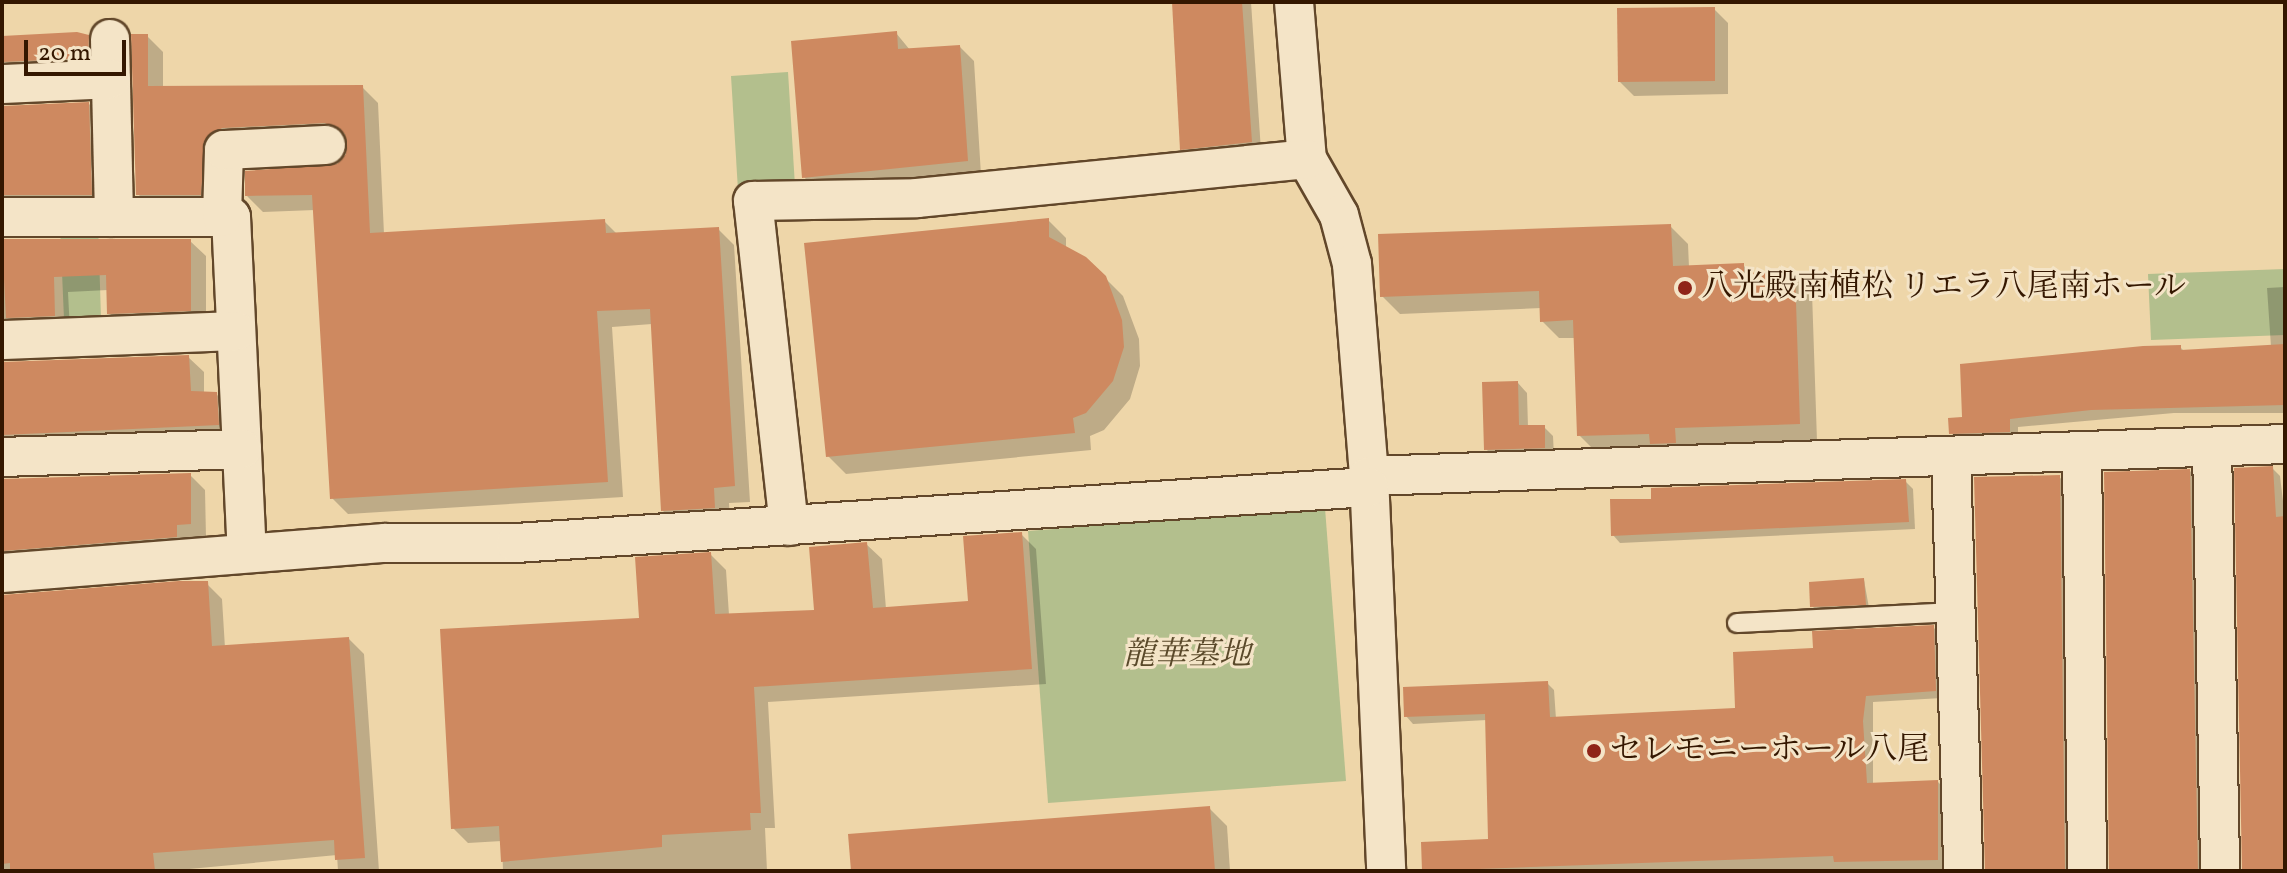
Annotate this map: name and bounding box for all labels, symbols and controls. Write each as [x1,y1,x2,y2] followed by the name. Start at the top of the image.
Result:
[28,24,130,74] scale bar
[38,37,91,71] text: 20 m
[1701,269,2187,307] place label: 八光殿南植松 リエラ八尾南ホール
[1676,279,1694,297] marker: 八光殿南植松 リエラ八尾南ホール
[1123,637,1251,675] park label: 龍華墓地
[1610,732,1930,770] place label: セレモニーホール八尾
[1585,742,1603,760] marker: セレモニーホール八尾

